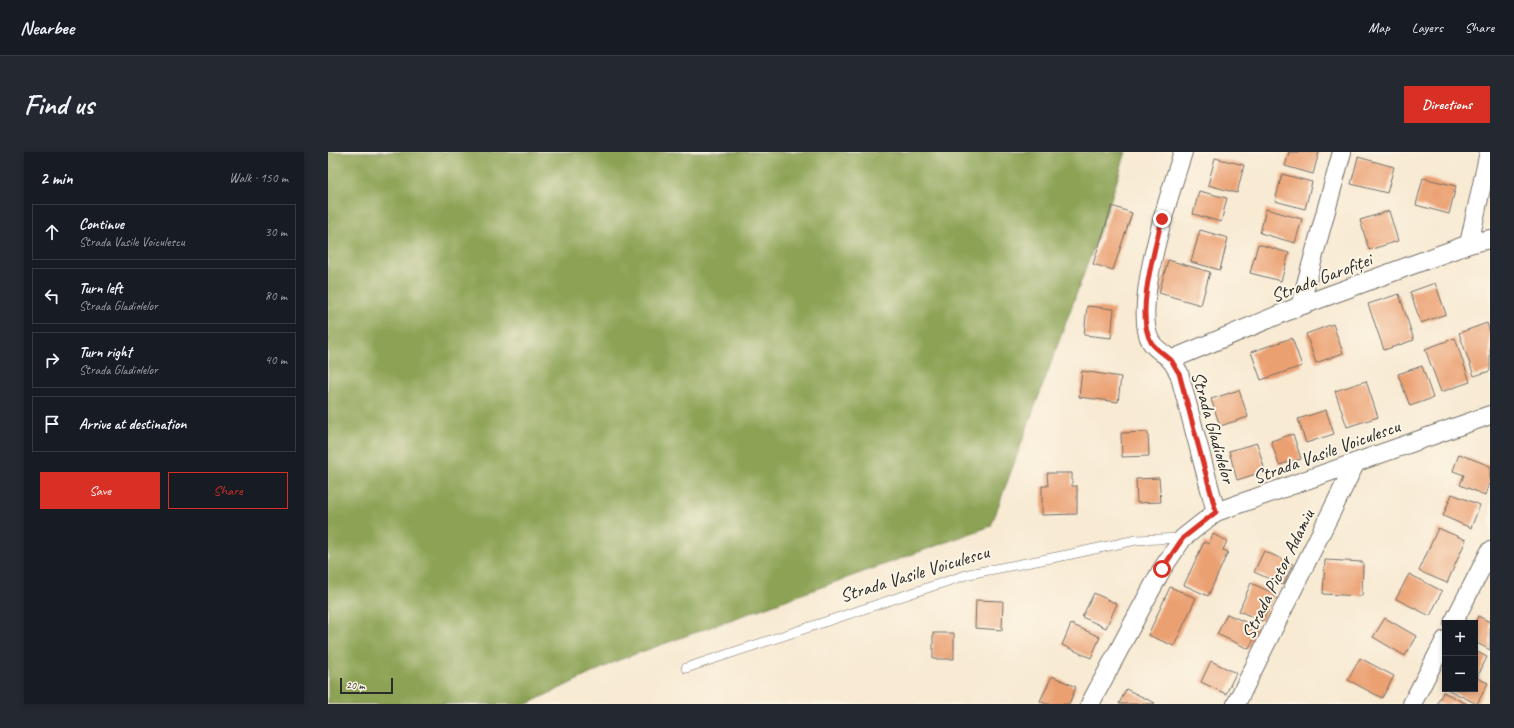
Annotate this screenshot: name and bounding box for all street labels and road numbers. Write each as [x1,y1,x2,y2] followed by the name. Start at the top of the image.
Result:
[1268,247,1377,308] street label: Strada Garofiței
[1186,369,1241,487] street label: Strada Gladiolelor
[1250,414,1404,490] street label: Strada Vasile Voiculescu
[1236,505,1320,643] street label: Strada Pictor Adamiu
[837,540,993,608] street label: Strada Vasile Voiculescu

